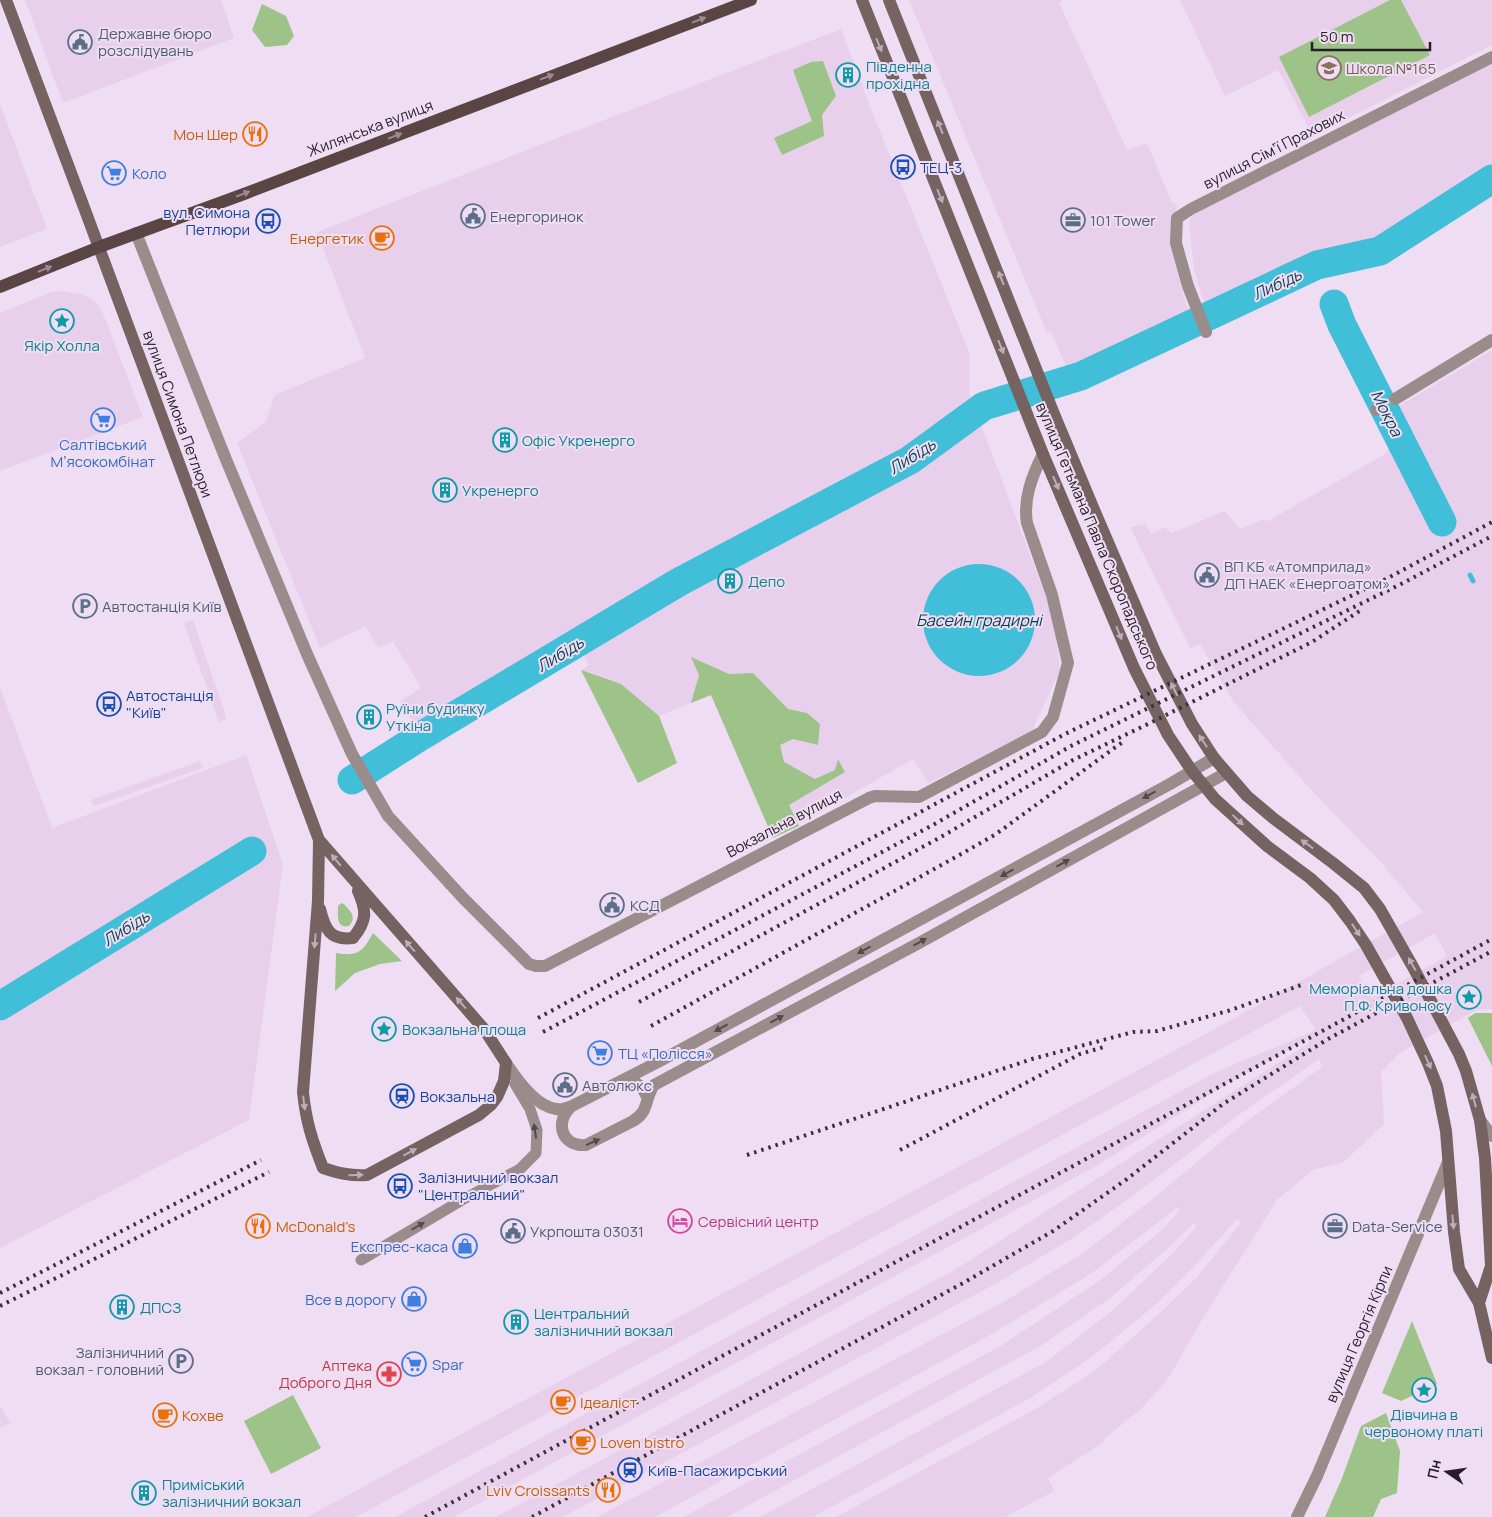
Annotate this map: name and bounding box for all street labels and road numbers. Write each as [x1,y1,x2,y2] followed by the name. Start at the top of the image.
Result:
[304,94,436,162] street label: Жилянська вулиця
[1200,104,1348,194] street label: вулиця Сімʼї Прахових
[138,327,218,501] street label: вулиця Симона Петлюри
[1031,399,1163,673] street label: вулиця Гетьмана Павла Скоропадського
[722,784,846,862] street label: Вокзальна вулиця
[1321,1262,1397,1406] street label: вулиця Георгія Кірпи

